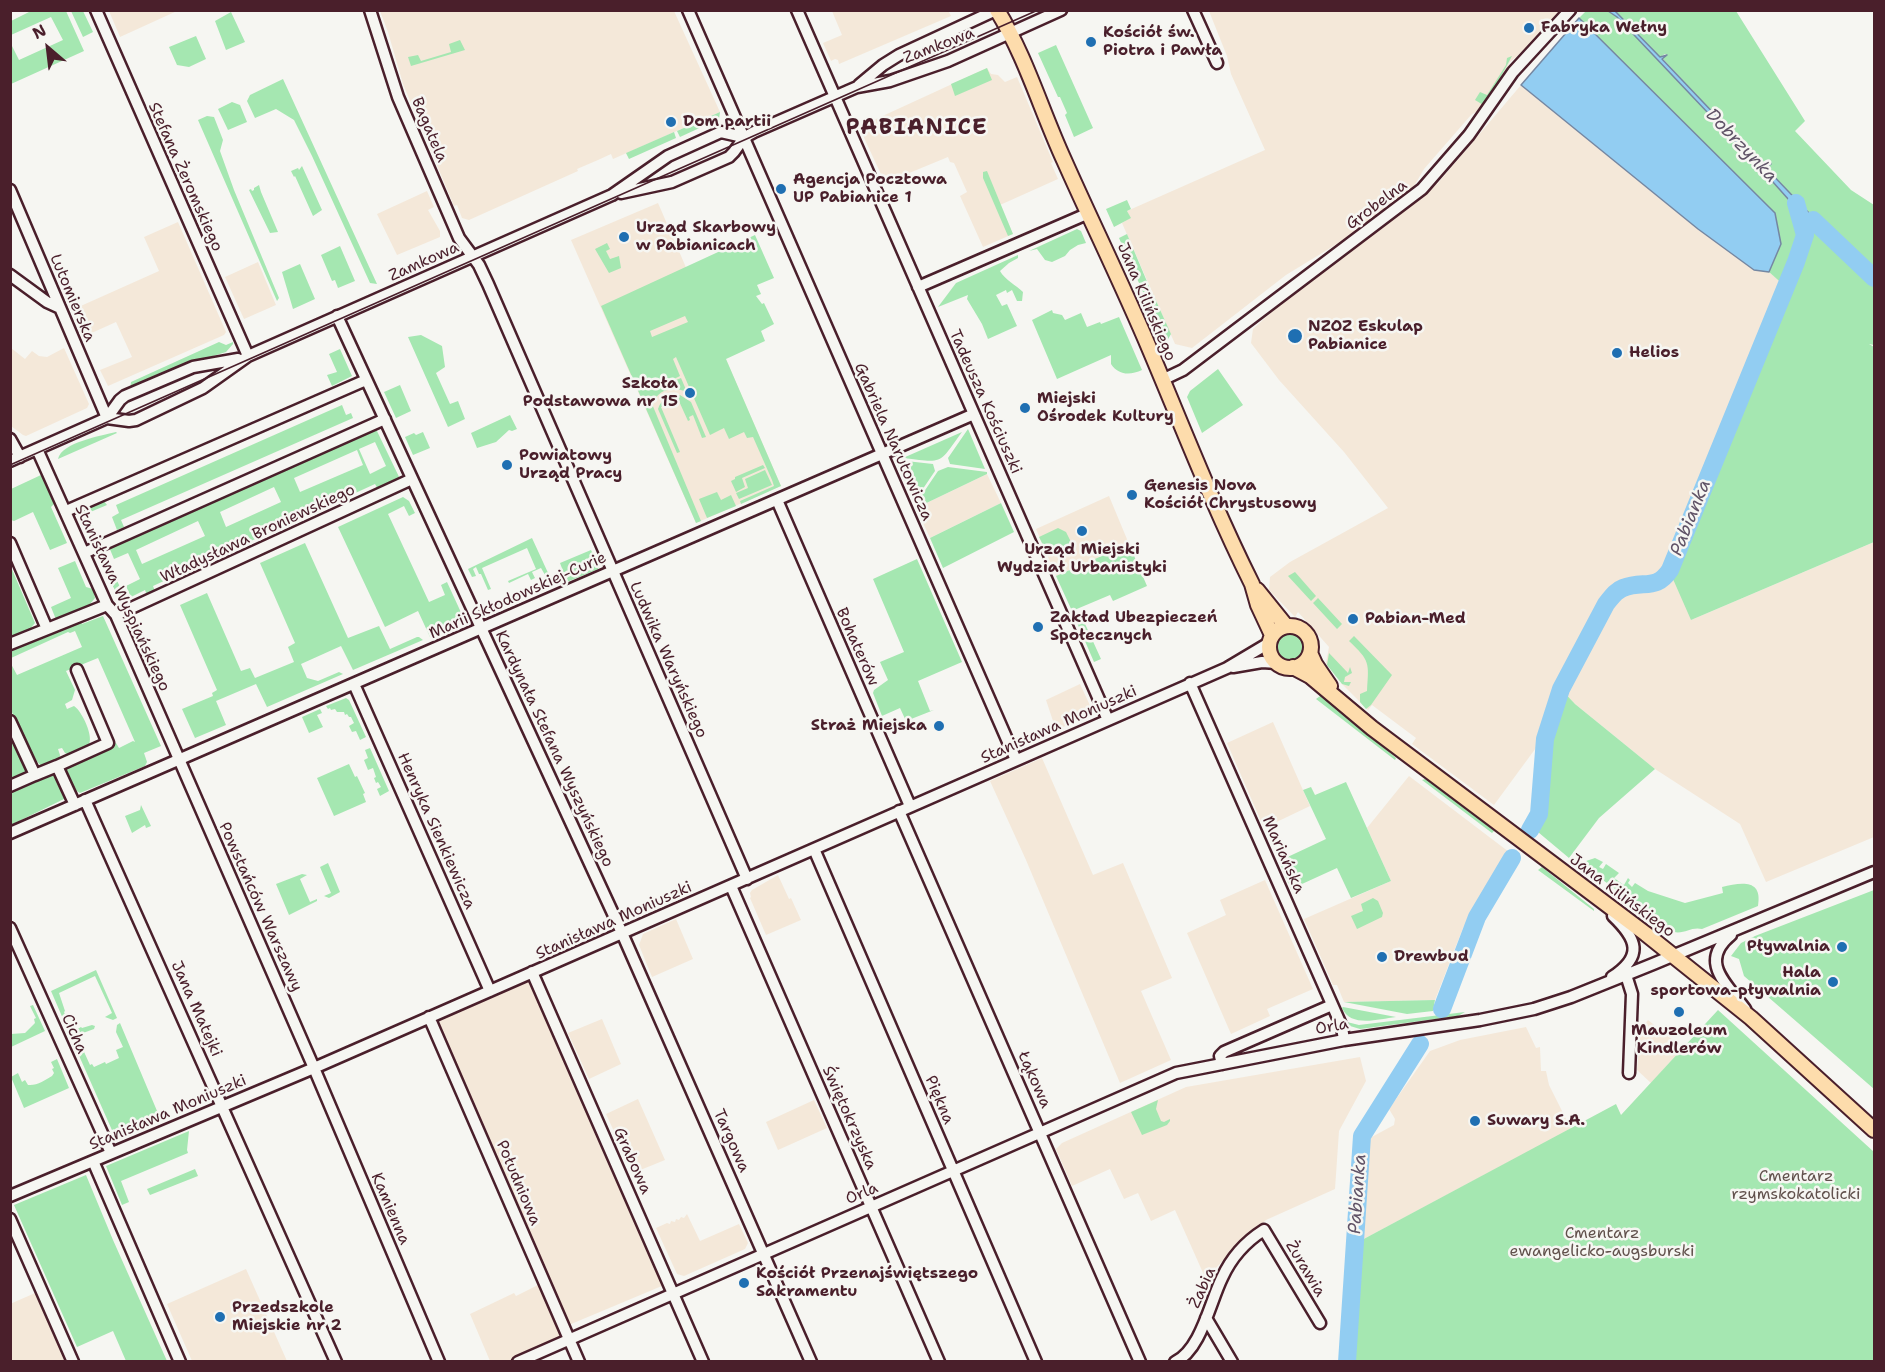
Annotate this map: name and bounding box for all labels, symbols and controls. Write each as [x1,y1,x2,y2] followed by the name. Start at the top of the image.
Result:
[18,18,78,78] north arrow
[1541,18,1667,38] place label: Fabryka Wełny
[29,19,50,44] text: N
[1522,21,1536,35] marker: Fabryka Wełny
[1103,23,1223,61] place label: Kościół św. Piotra i Pawła
[901,24,977,68] street label: Zamkowa
[1084,35,1098,49] marker: Kościół św. Piotra i Pawła
[407,95,451,165] street label: Bagatela
[143,99,227,255] street label: Stefana Żeromskiego
[1700,105,1782,187] water label: Dobrzynka
[683,112,771,132] place label: Dom partii
[664,115,678,129] marker: Dom partii
[846,115,988,141] district label: PABIANICE
[793,170,947,208] place label: Agencja Pocztowa UP Pabianice 1
[1343,176,1411,234] street label: Grobelna
[774,182,788,196] marker: Agencja Pocztowa UP Pabianice 1
[636,218,776,256] place label: Urząd Skarbowy w Pabianicach
[617,230,631,244] marker: Urząd Skarbowy w Pabianicach
[386,238,462,286] street label: Zamkowa
[1112,240,1180,364] street label: Jana Kilińskiego
[45,251,99,345] street label: Lutomierska
[1308,317,1423,355] place label: NZOZ Eskulap Pabianice
[945,327,1025,477] street label: Tadeusza Kościuszki
[1286,327,1304,345] marker: NZOZ Eskulap Pabianice
[1629,343,1679,363] place label: Helios
[1610,346,1624,360] marker: Helios
[850,360,936,524] street label: Gabriela Narutowicza
[523,374,678,412] place label: Szkoła Podstawowa nr 15
[683,386,697,400] marker: Szkoła Podstawowa nr 15
[1037,389,1174,427] place label: Miejski Ośrodek Kultury
[1018,401,1032,415] marker: Miejski Ośrodek Kultury
[519,446,622,484] place label: Powiatowy Urząd Pracy
[500,458,514,472] marker: Powiatowy Urząd Pracy
[1144,476,1317,514] place label: Genesis Nova Kościół Chrystusowy
[1666,477,1716,559] water label: Pabianka
[158,480,358,588] street label: Władysława Broniewskiego
[1125,488,1139,502] marker: Genesis Nova Kościół Chrystusowy
[70,501,174,695] street label: Stanisława Wyspiańskiego
[1075,524,1089,538] marker: Urząd Miejski Wydział Urbanistyki
[997,540,1167,578] place label: Urząd Miejski Wydział Urbanistyki
[426,548,610,644] street label: Marii Skłodowskiej-Curie
[625,579,711,741] street label: Ludwika Waryńskiego
[831,605,883,689] street label: Bohaterów
[1050,608,1217,646] place label: Zakład Ubezpieczeń Społecznych
[1365,609,1466,629] place label: Pabian-Med
[1346,612,1360,626] marker: Pabian-Med
[1031,620,1045,634] marker: Zakład Ubezpieczeń Społecznych
[491,628,617,870] street label: Kardynała Stefana Wyszyńskiego
[978,682,1140,768] street label: Stanisława Moniuszki
[811,716,927,736] place label: Straż Miejska
[932,719,946,733] marker: Straż Miejska
[393,750,479,912] street label: Henryka Sienkiewicza
[1257,813,1309,897] street label: Mariańska
[214,819,306,995] street label: Powstańców Warszawy
[1566,850,1678,942] street label: Jana Kilińskiego
[533,878,695,964] street label: Stanisława Moniuszki
[1747,937,1830,957] place label: Pływalnia
[1835,940,1849,954] marker: Pływalnia
[1394,947,1469,967] place label: Drewbud
[1375,950,1389,964] marker: Drewbud
[166,958,226,1060] street label: Jana Matejki
[1651,963,1821,1001] place label: Hala sportowa-pływalnia
[1826,975,1840,989] marker: Hala sportowa-pływalnia
[1672,1005,1686,1019] marker: Mauzoleum Kindlerów
[57,1011,91,1057] street label: Cicha
[1314,1015,1350,1039] street label: Orla
[1631,1021,1727,1059] place label: Mauzoleum Kindlerów
[1013,1049,1055,1111] street label: Łąkowa
[818,1063,880,1173] street label: Świętokrzyska
[86,1071,250,1155] street label: Stanisława Moniuszki
[920,1073,958,1127] street label: Piękna
[709,1106,753,1176] street label: Targowa
[1487,1111,1585,1131] place label: Suwary S.A.
[1468,1114,1482,1128] marker: Suwary S.A.
[609,1125,655,1197] street label: Grabowa
[491,1138,545,1228] street label: Południowa
[1344,1153,1372,1235] water label: Pabianka
[1731,1167,1861,1205] park label: Cmentarz rzymskokatolicki
[366,1170,414,1248] street label: Kamienna
[843,1179,881,1209] street label: Orla
[1509,1224,1695,1262] park label: Cmentarz ewangelicko-augsburski
[1281,1237,1329,1301] street label: Żurawia
[756,1264,978,1302] place label: Kościół Przenajświętszego Sakramentu
[1186,1265,1220,1311] street label: Żabia
[737,1276,751,1290] marker: Kościół Przenajświętszego Sakramentu
[232,1298,342,1336] place label: Przedszkole Miejskie nr 2
[213,1310,227,1324] marker: Przedszkole Miejskie nr 2

